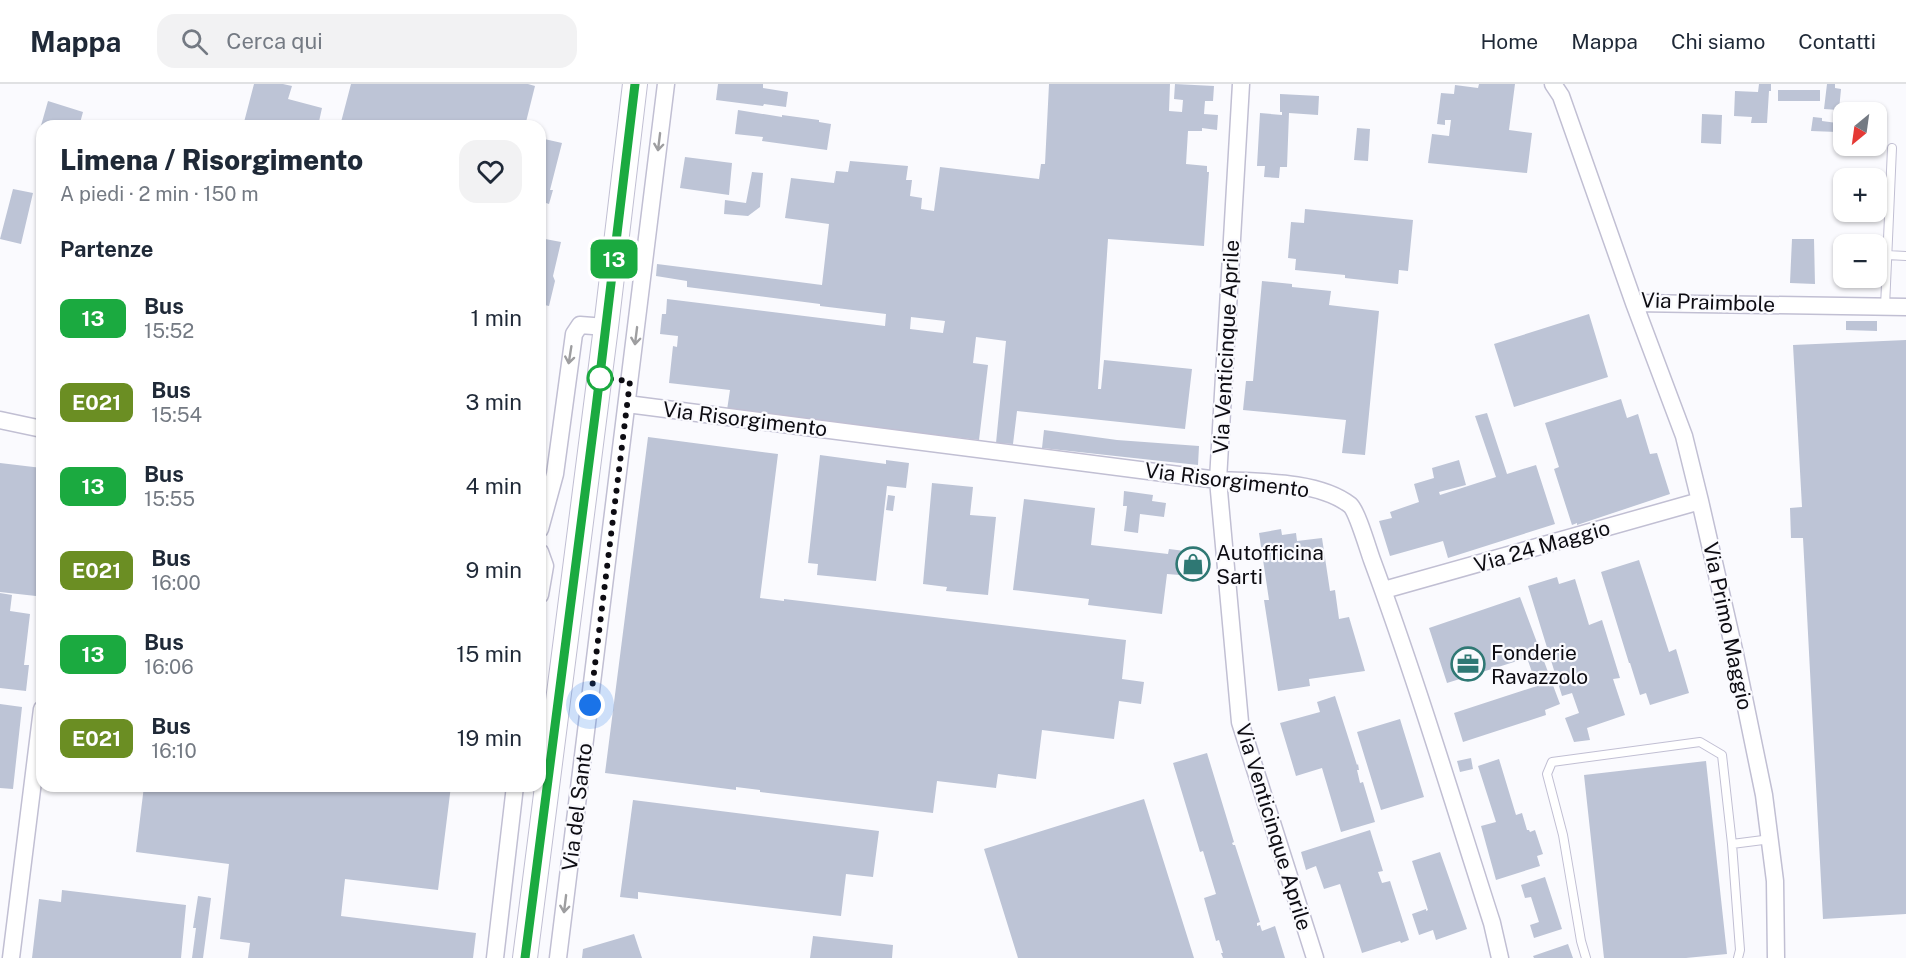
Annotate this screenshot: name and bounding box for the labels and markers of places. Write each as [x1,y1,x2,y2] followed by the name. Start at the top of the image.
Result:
[587,365,613,391] unlabelled marker
[1216,540,1324,589] place label: Autofficina Sarti
[1175,546,1211,582] shop icon: Autofficina Sarti
[1491,640,1588,689] place label: Fonderie Ravazzolo
[1450,646,1486,682] office icon: Fonderie Ravazzolo

